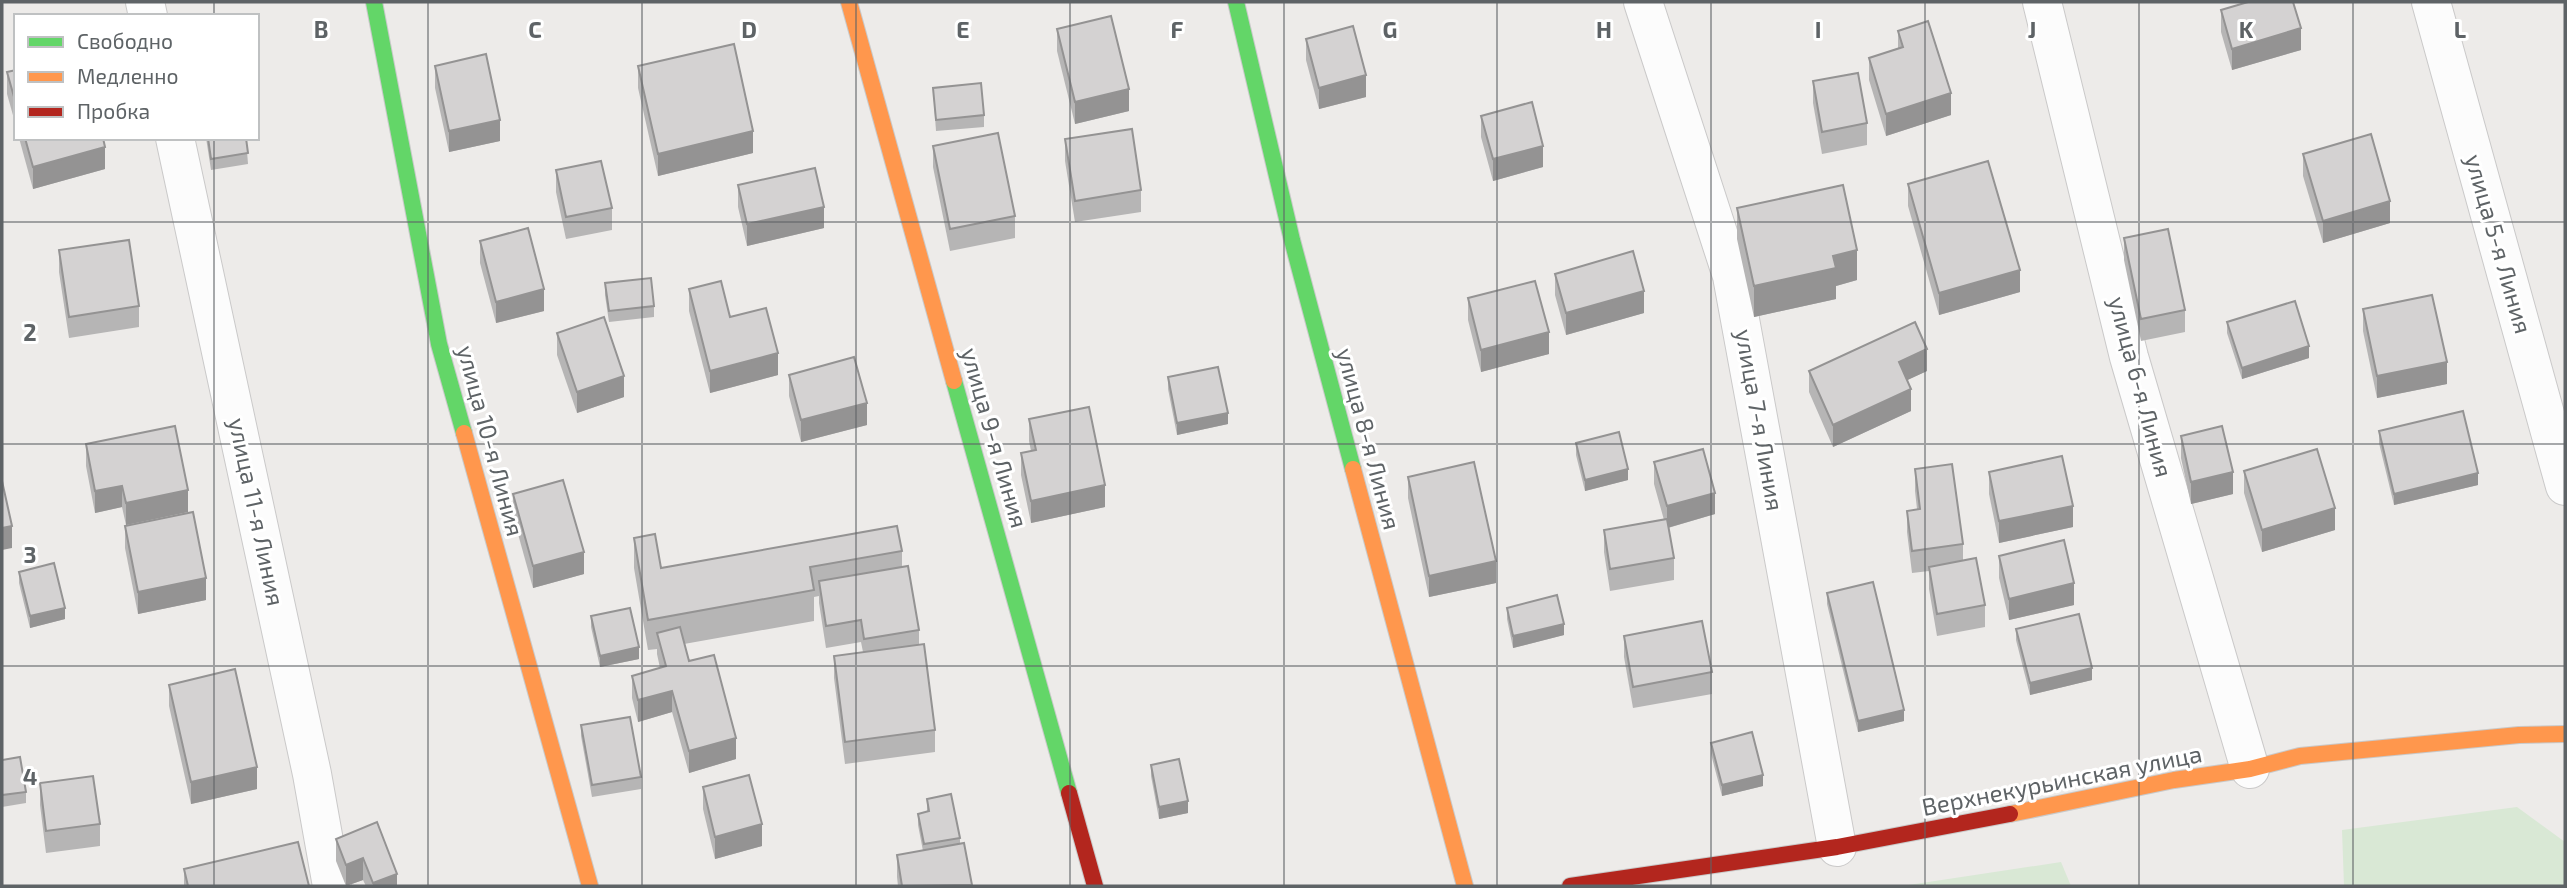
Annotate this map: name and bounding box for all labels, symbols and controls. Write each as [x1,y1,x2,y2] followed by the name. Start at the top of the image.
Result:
[14,14,259,140] legend
[314,15,328,43] text: B
[528,15,542,43] text: C
[741,15,757,43] text: D
[956,15,970,43] text: E
[1171,15,1184,43] text: F
[1383,15,1397,43] text: G
[1596,15,1612,43] text: H
[1815,15,1821,43] text: I
[2028,15,2036,43] text: J
[2239,15,2254,43] text: K
[2454,15,2466,43] text: L
[77,28,173,53] text: Свободно
[77,63,179,88] text: Медленно
[77,98,150,123] text: Пробка
[2459,151,2539,337] street label: улица 5-я Линия
[2102,293,2180,480] street label: улица 6-я Линия
[23,318,37,346] text: 2
[1729,327,1791,513] street label: улица 7-я Линия
[451,342,531,539] street label: улица 10-я Линия
[955,344,1035,531] street label: улица 9-я Линия
[1330,345,1408,533] street label: улица 8-я Линия
[222,415,292,609] street label: улица 11-я Линия
[23,540,37,568] text: 3
[1919,738,2205,822] street label: Верхнекурьинская улица
[23,762,37,790] text: 4

